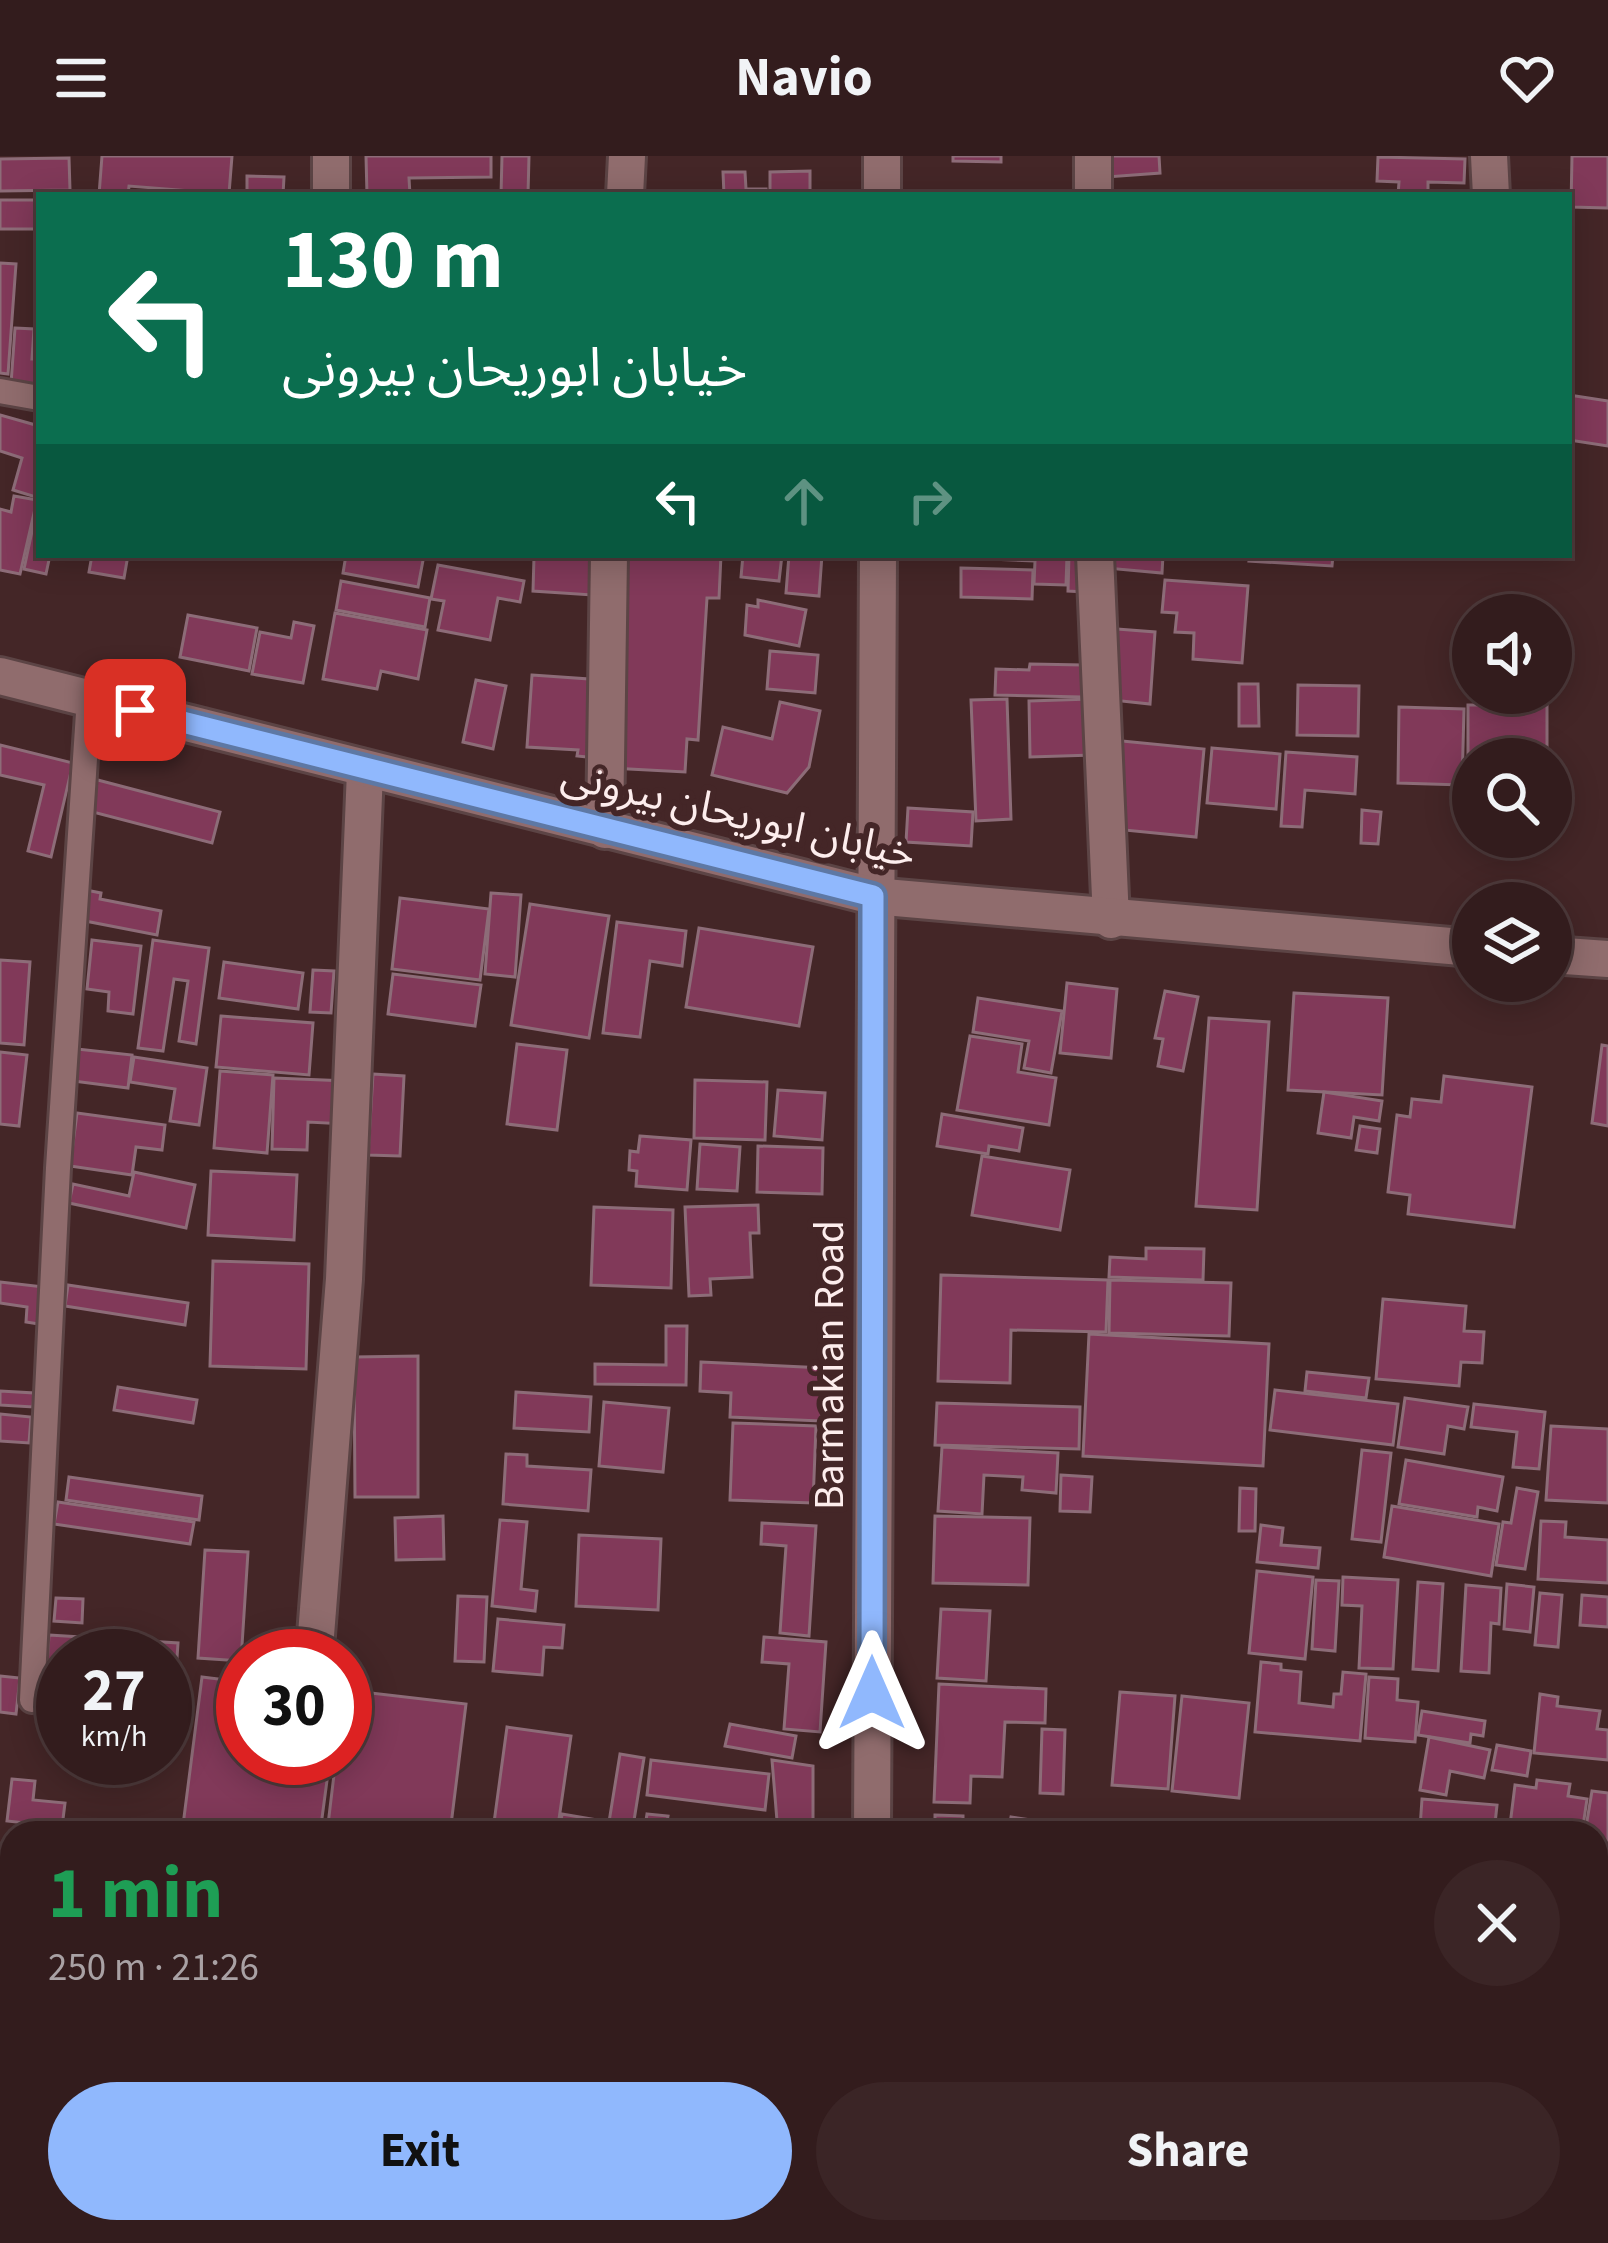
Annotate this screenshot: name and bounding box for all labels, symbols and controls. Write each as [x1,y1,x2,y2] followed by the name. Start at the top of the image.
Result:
[735,40,873,117] text: Navio
[48,45,114,111] icon: menu
[1494,45,1560,111] icon: heart
[282,201,504,321] text: 130 m
[84,240,240,396] icon: left
[282,331,747,408] text: خیابان ابوریحان بیرونی
[645,468,711,534] icon: left
[771,468,837,534] icon: ahead
[897,468,963,534] icon: right
[1452,594,1572,1002] map controls
[1452,594,1572,714] button: sound
[84,659,186,761] pin
[102,677,168,743] icon: arrive
[1452,738,1572,858] button: search
[556,745,922,885] street label: خیابان ابوریحان بیرونی
[1452,882,1572,1002] button: layers
[800,1220,860,1510] street label: Barmakian Road
[216,1629,372,1785] speed limit sign: 30
[809,1630,935,1756] position arrow
[82,1649,146,1734] text: 27
[81,1715,147,1758] text: km/h
[48,1843,223,1946] text: 1 min
[1434,1860,1560,1986] button: close
[48,1940,259,1996] text: 250 m · 21:26
[48,2082,792,2220] button: Exit
[816,2082,1560,2220] button: Share

